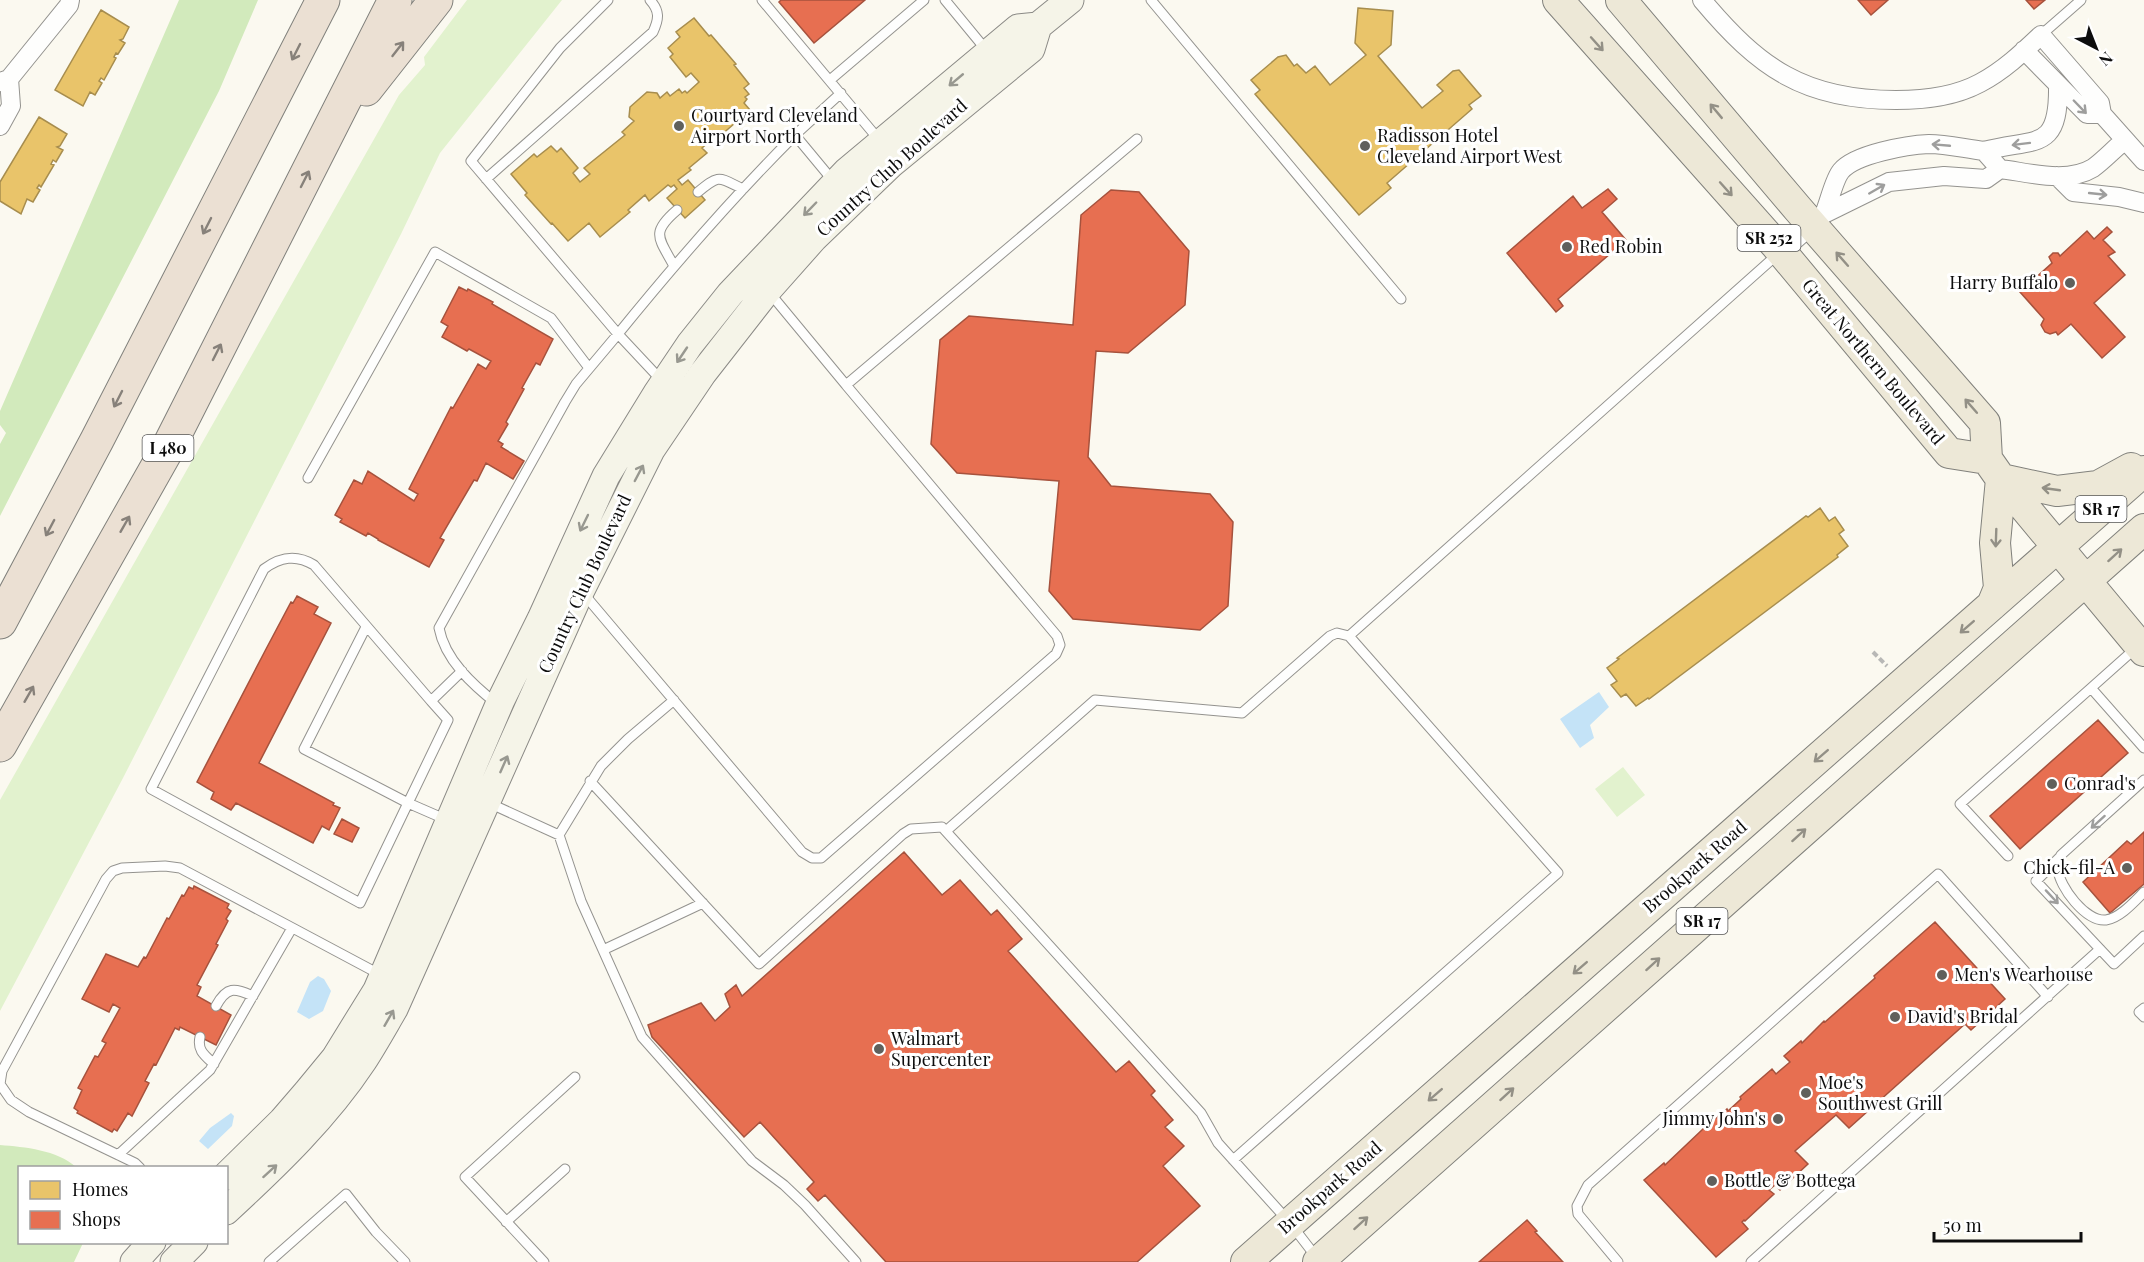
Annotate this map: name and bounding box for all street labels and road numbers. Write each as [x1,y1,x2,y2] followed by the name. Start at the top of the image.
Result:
[811,93,972,241] street label: Country Club Boulevard
[1738,225,1800,251] road number: SR 252
[1797,273,1951,450] street label: Great Northern Boulevard
[142,435,194,461] road number: I 480
[532,490,636,677] street label: Country Club Boulevard
[2076,496,2126,522] road number: SR 17
[1637,814,1752,918] street label: Brookpark Road
[1676,908,1728,934] road number: SR 17
[1272,1135,1387,1239] street label: Brookpark Road

